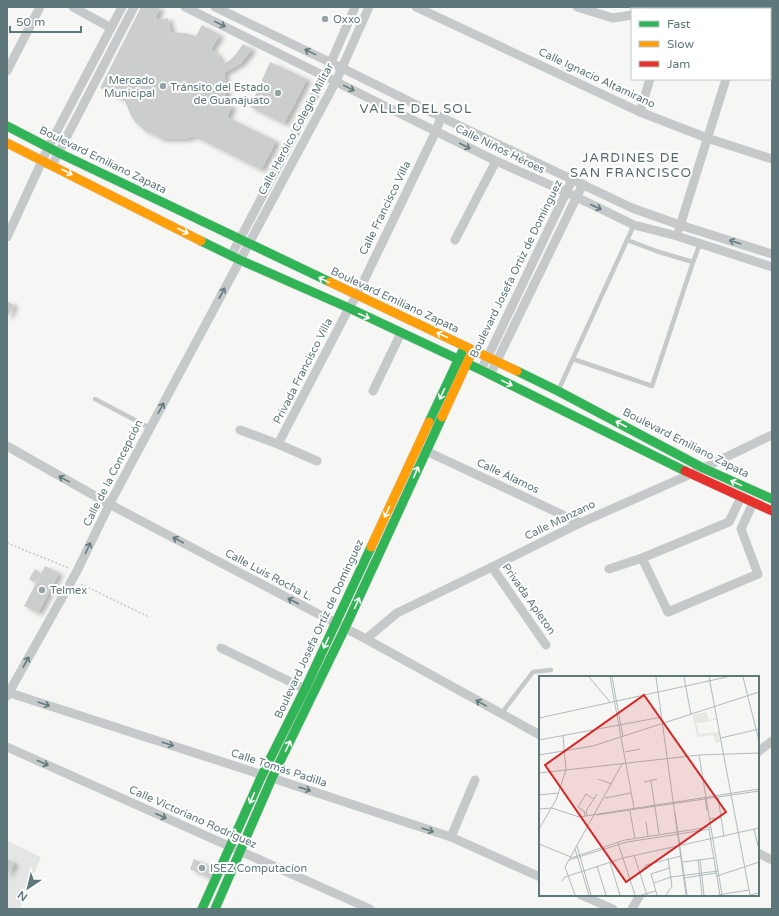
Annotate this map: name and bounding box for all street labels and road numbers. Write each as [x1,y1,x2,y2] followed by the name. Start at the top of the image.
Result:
[537,45,658,111] street label: Calle Ignacio Altamirano
[256,60,337,197] street label: Calle Heróico Colegio Militar
[453,122,547,176] street label: Calle Niños Héroes
[37,123,169,197] street label: Boulevard Emiliano Zapata
[357,159,413,257] street label: Calle Francisco Villa
[467,178,565,360] street label: Boulevard Josefa Ortiz de Domínguez
[329,265,461,335] street label: Boulevard Emiliano Zapata
[271,316,335,426] street label: Privada Francisco Villa
[621,405,751,481] street label: Boulevard Emiliano Zapata
[80,417,146,529] street label: Calle de la Concepción
[475,455,542,496] street label: Calle Álamos
[523,497,598,543] street label: Calle Manzano
[272,537,367,721] street label: Boulevard Josefa Ortiz de Domínguez
[223,546,315,604] street label: Calle Luis Rocha L.
[500,561,558,637] street label: Privada Apleton
[229,746,329,790] street label: Calle Tomás Padilla
[127,783,259,851] street label: Calle Victoriano Rodríguez

